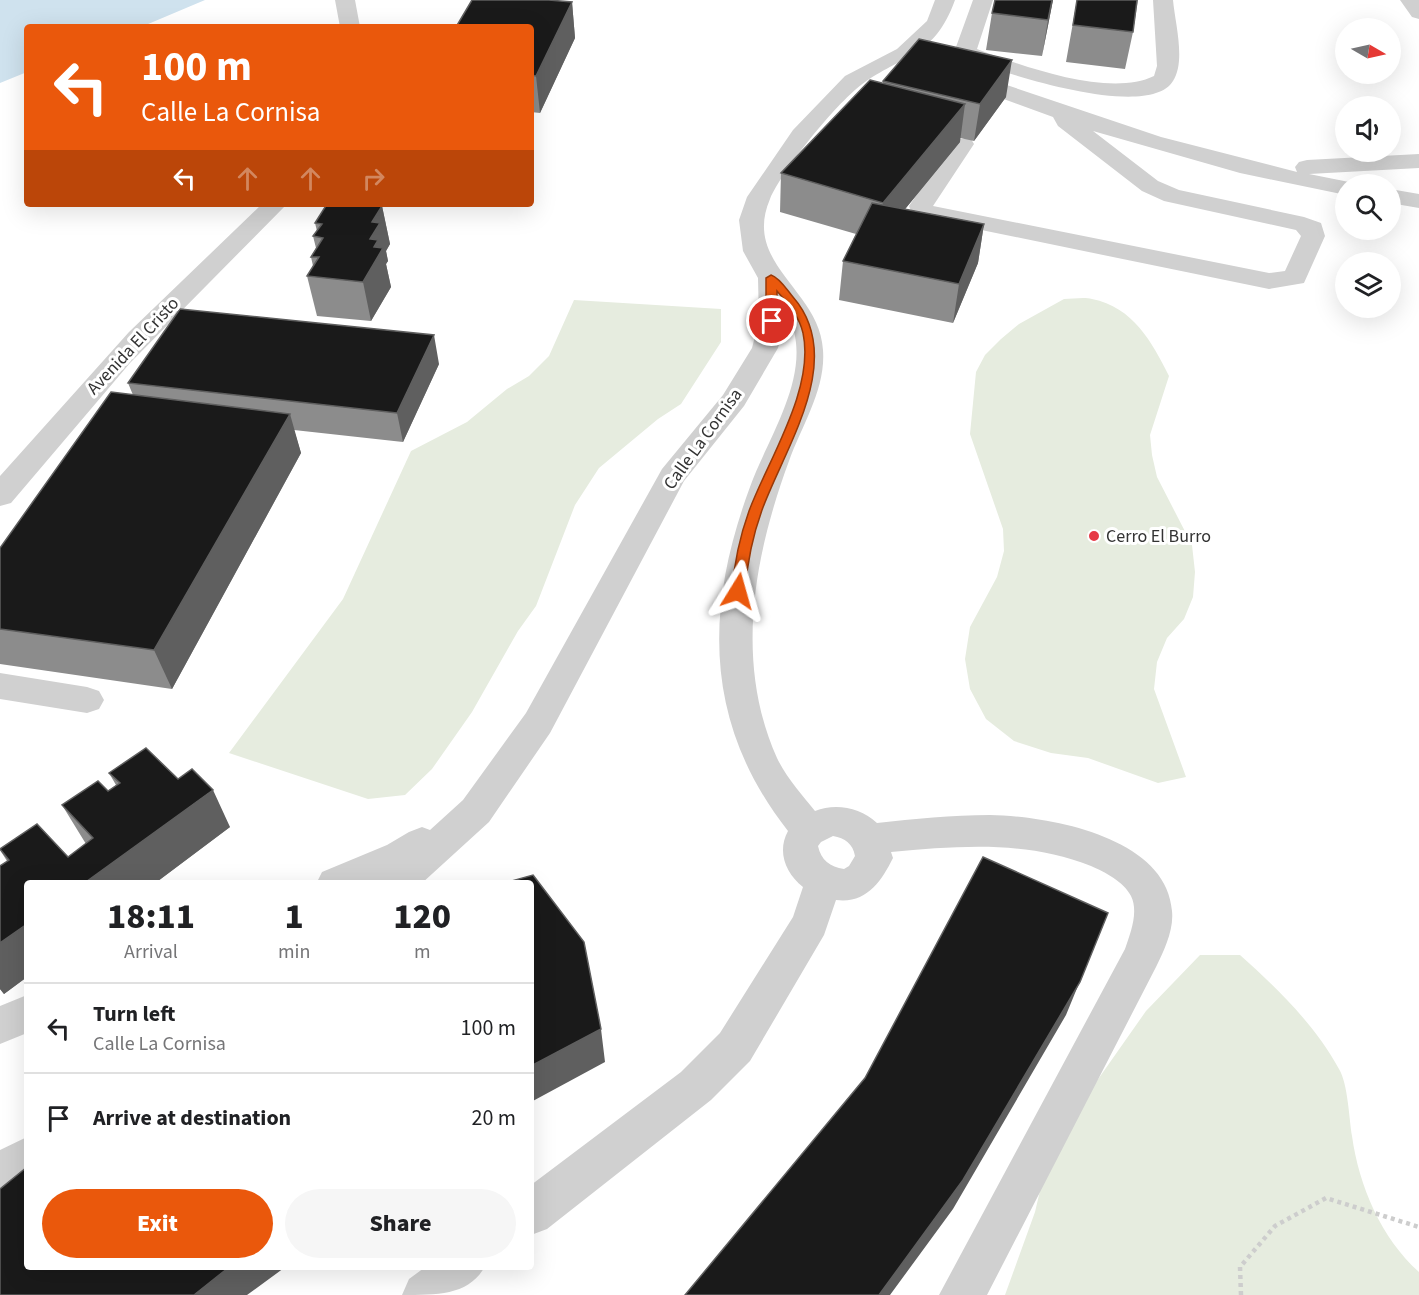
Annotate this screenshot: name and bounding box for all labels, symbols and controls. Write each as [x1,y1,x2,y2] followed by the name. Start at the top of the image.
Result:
[1335,18,1401,84] north arrow
[1335,18,1401,318] map controls
[141,37,252,97] text: 100 m
[42,48,120,126] icon: left
[141,93,320,132] text: Calle La Cornisa
[1335,96,1401,162] button: sound
[168,162,201,195] icon: left
[231,162,264,195] icon: ahead
[294,162,327,195] icon: ahead
[357,162,390,195] icon: right
[1335,174,1401,240] button: search
[1335,252,1401,318] button: layers
[81,292,185,400] street label: Avenida El Cristo
[746,295,797,346] pin
[755,304,788,337] icon: arrive
[658,383,748,495] street label: Calle La Cornisa
[1106,524,1211,549] place label: Cerro El Burro
[1087,529,1101,543] marker: Cerro El Burro
[706,559,770,623] position arrow
[107,891,195,942] text: 18:11
[285,891,304,942] text: 1
[393,891,451,942] text: 120
[124,938,178,966] text: Arrival
[278,938,310,966] text: min
[414,938,430,966] text: m
[93,998,175,1030] text: Turn left
[42,1012,75,1045] icon: left
[461,1012,516,1044] text: 100 m
[93,1030,226,1058] text: Calle La Cornisa
[42,1102,75,1135] icon: arrive
[93,1102,291,1134] text: Arrive at destination
[471,1102,516,1134] text: 20 m
[42,1189,273,1258] button: Exit
[285,1189,516,1258] button: Share

